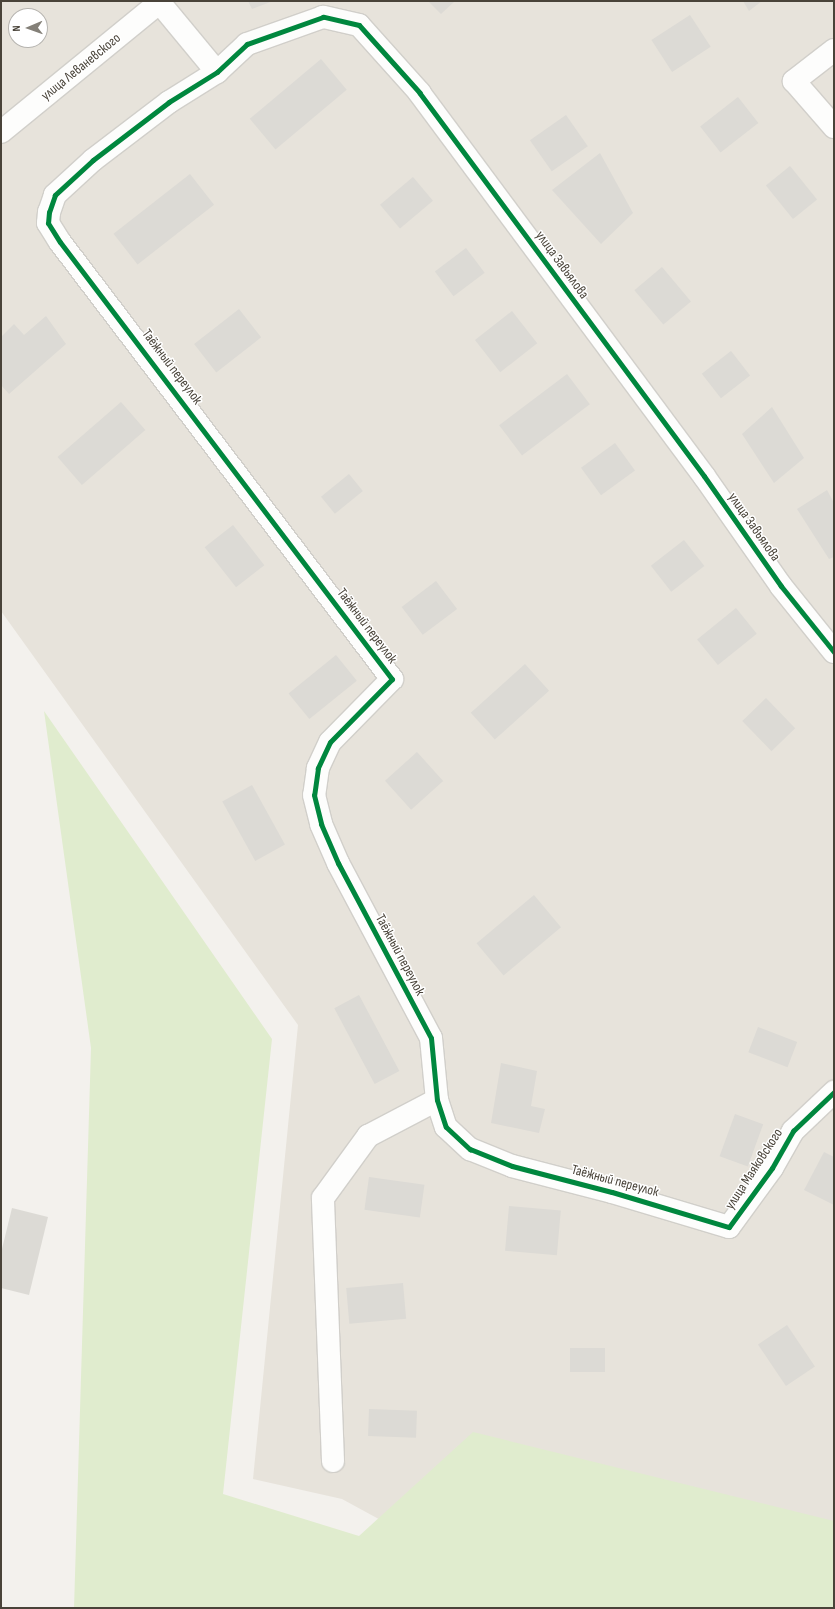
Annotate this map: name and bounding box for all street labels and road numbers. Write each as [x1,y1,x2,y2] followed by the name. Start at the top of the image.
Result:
[38,30,124,104] street label: улица Леваневского
[532,228,592,302] street label: улица Завьялова
[138,326,206,408] street label: Таёжный переулок
[724,490,784,564] street label: улица Завьялова
[333,585,401,667] street label: Таёжный переулок
[372,911,428,999] street label: Таёжный переулок
[722,1125,786,1213] street label: улица Маяковского
[570,1161,660,1201] street label: Таёжный переулок

